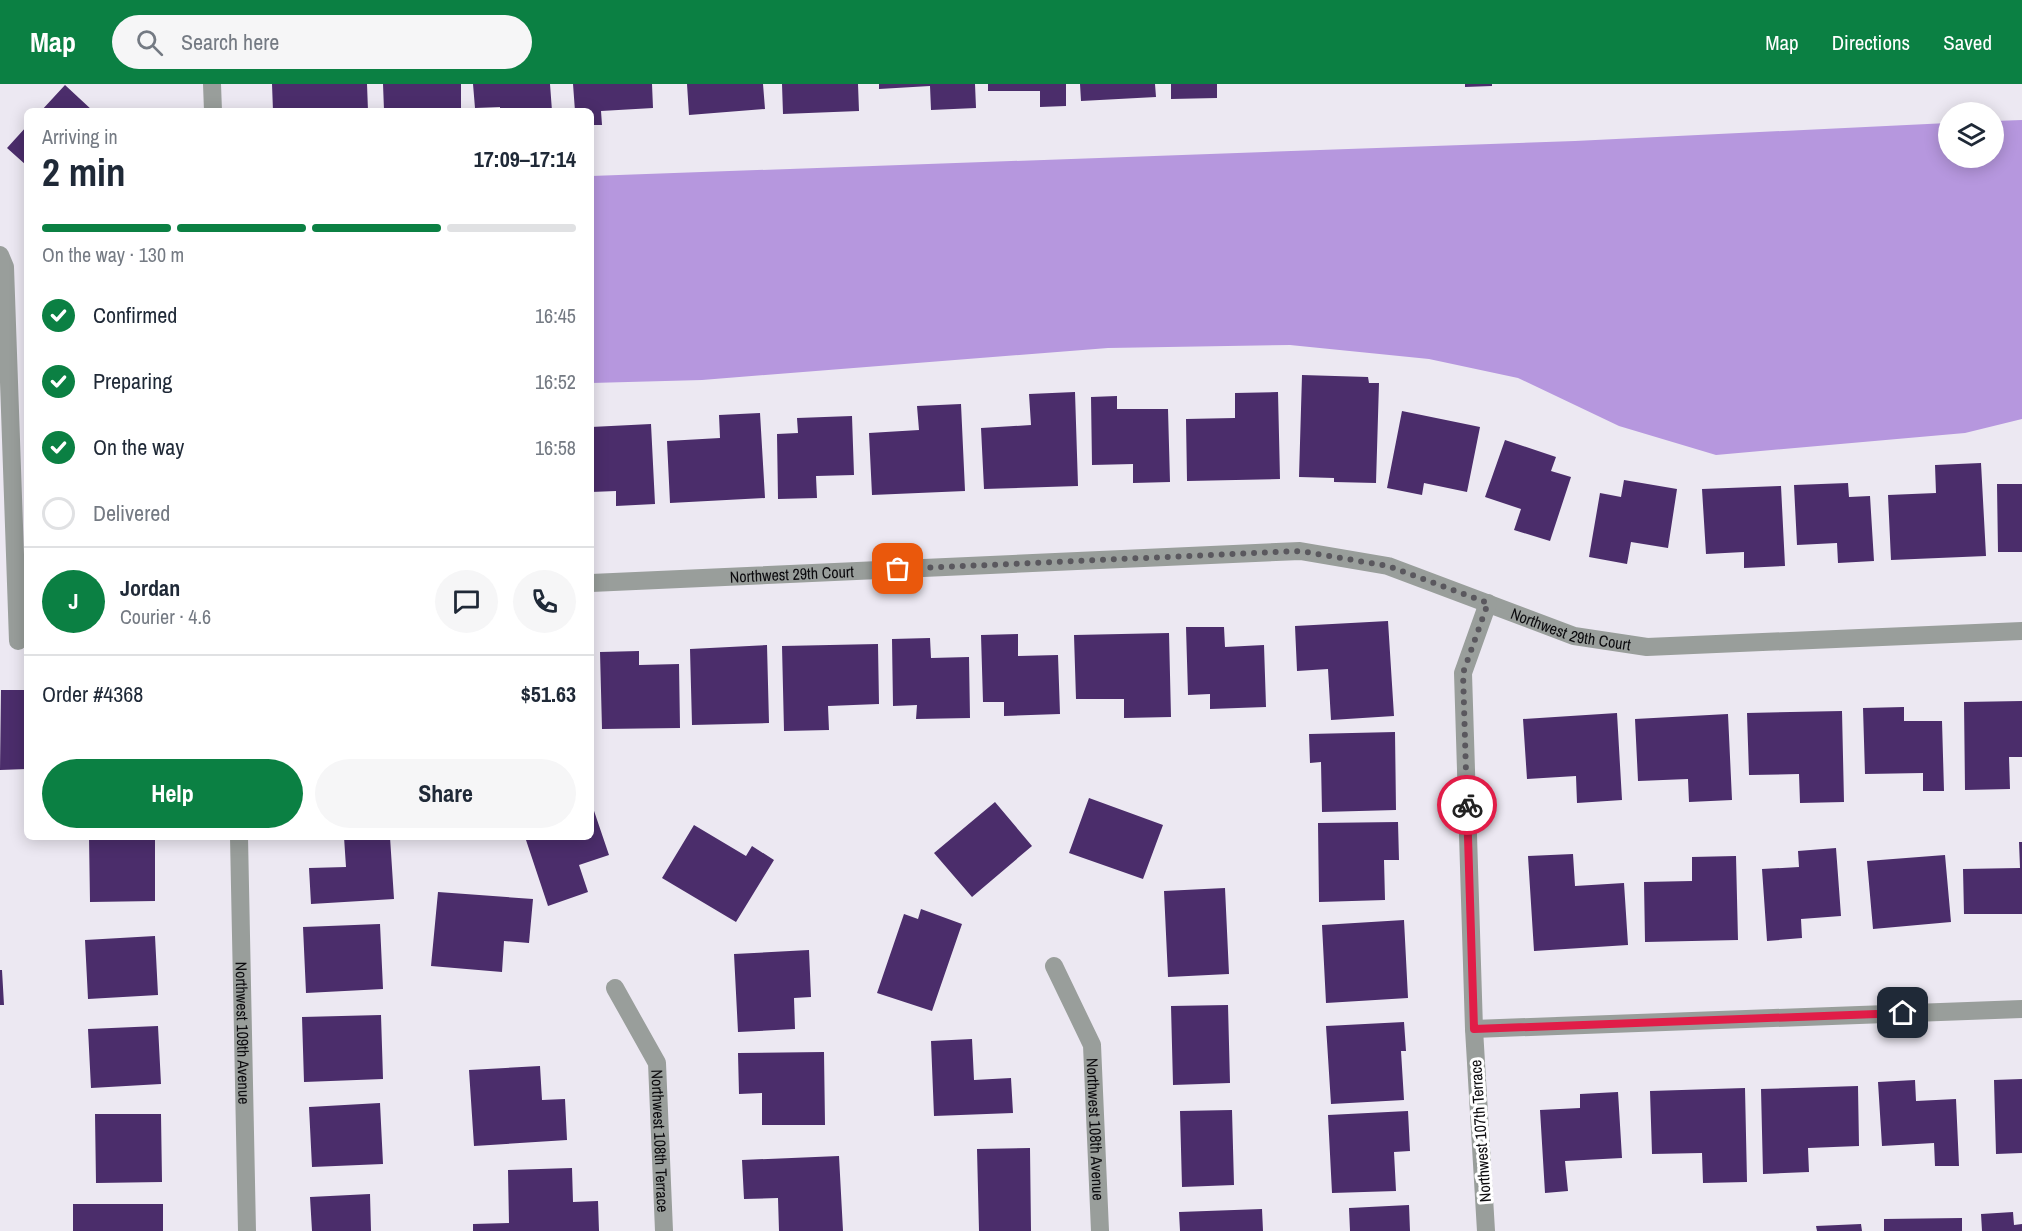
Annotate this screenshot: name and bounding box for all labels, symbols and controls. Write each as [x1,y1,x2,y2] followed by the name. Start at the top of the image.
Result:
[112,15,532,69] search box
[30,23,76,61] text: Map
[133,26,166,59] icon: search
[181,27,279,57] text: Search here
[1765,28,1799,57] text: Map
[1832,28,1910,57] text: Directions
[1943,28,1992,57] text: Saved
[1938,102,2004,168] map controls
[1938,102,2004,168] button: layers
[42,123,118,150] text: Arriving in
[474,144,576,174] text: 17:09–17:14
[42,146,126,198] text: 2 min
[42,241,184,268] text: On the way · 130 m
[42,299,75,332] icon: check
[93,300,177,330] text: Confirmed
[535,302,576,329] text: 16:45
[42,365,75,398] icon: check
[93,366,172,396] text: Preparing
[535,368,576,395] text: 16:52
[42,431,75,464] icon: check
[93,432,184,462] text: On the way
[535,434,576,461] text: 16:58
[93,498,170,528] text: Delivered
[872,543,923,594] pin
[881,552,914,585] icon: bag
[729,560,855,588] street label: Northwest 29th Court
[435,570,498,633] button: chat
[513,570,576,633] button: phone
[120,573,180,603] text: Jordan
[68,586,79,616] text: J
[1508,602,1633,655] street label: Northwest 29th Court
[120,603,211,630] text: Courier · 4.6
[42,679,143,709] text: Order #4368
[521,679,576,709] text: $51.63
[42,759,303,828] button: Help
[315,759,576,828] button: Share
[1437,775,1497,835] courier
[1451,789,1484,822] icon: bike
[231,961,255,1105] street label: Northwest 109th Avenue
[1877,987,1928,1038] pin
[1886,996,1919,1029] icon: home
[1082,1057,1110,1201] street label: Northwest 108th Avenue
[1464,1059,1496,1203] street label: Northwest 107th Terrace
[646,1069,674,1213] street label: Northwest 108th Terrace

